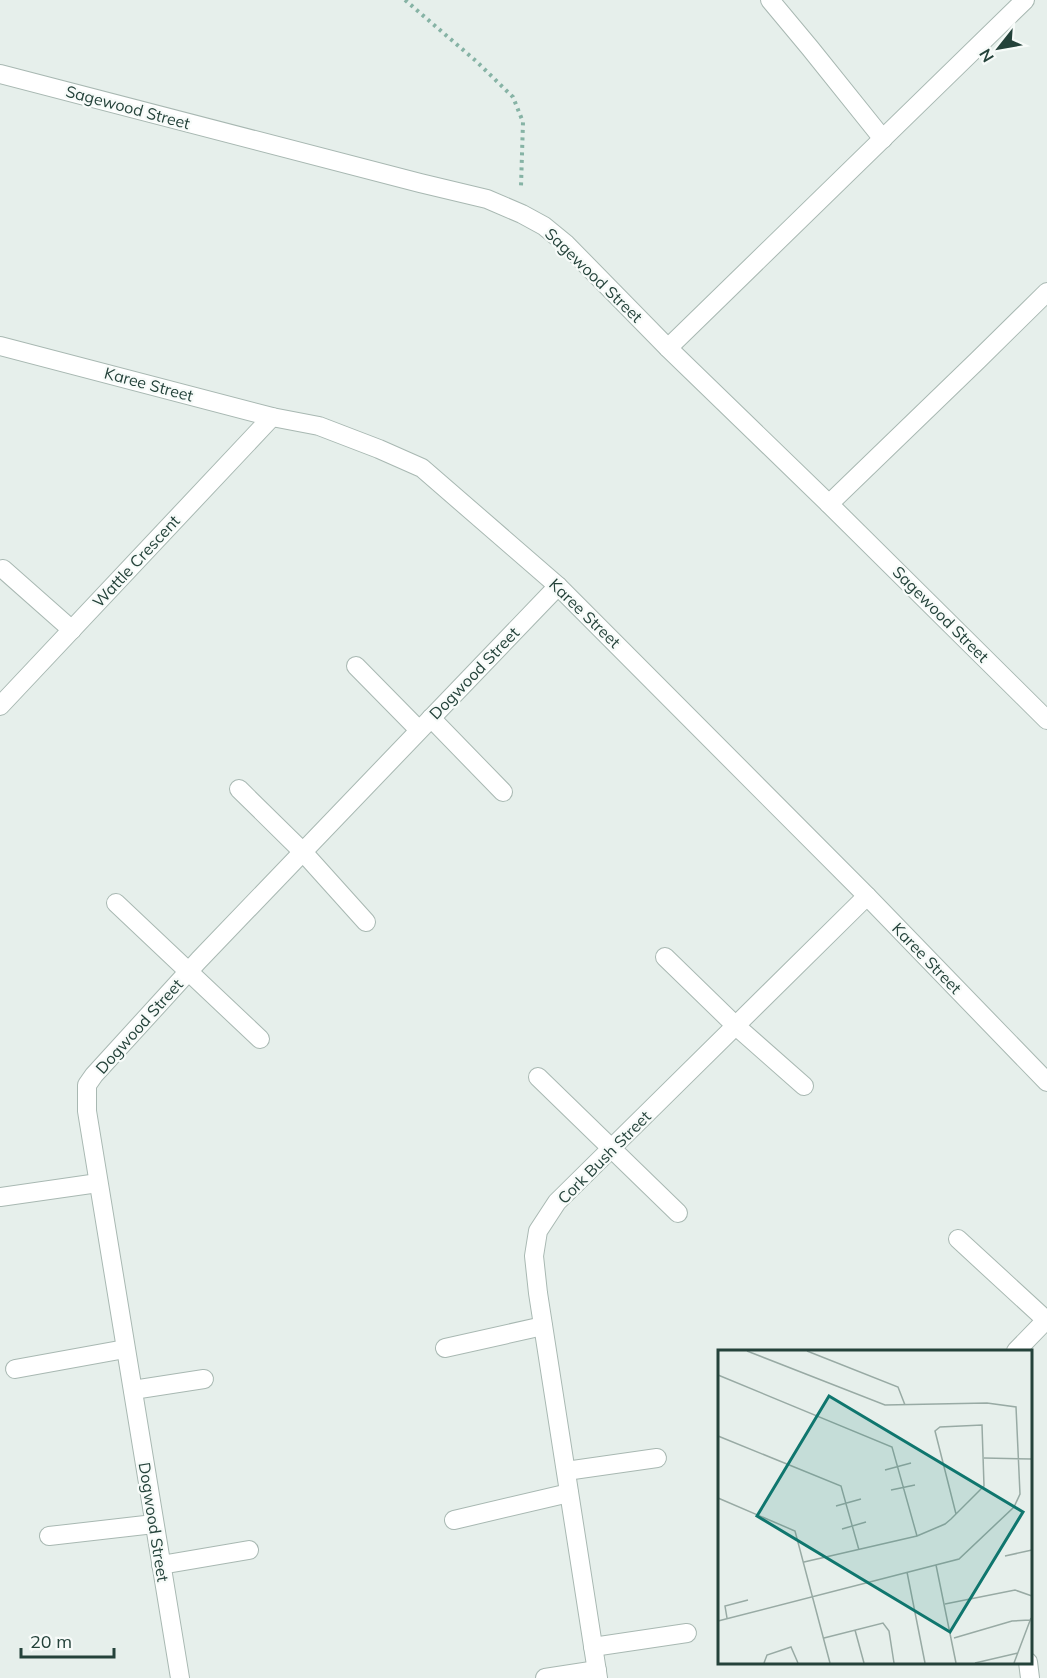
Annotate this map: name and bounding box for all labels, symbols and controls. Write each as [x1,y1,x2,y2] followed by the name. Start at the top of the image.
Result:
[969,18,1029,78] north arrow
[974,45,998,66] text: N
[64,81,193,133] street label: Sagewood Street
[541,223,647,327] street label: Sagewood Street
[102,363,196,406] street label: Karee Street
[88,510,184,611] street label: Wattle Crescent
[889,562,994,667] street label: Sagewood Street
[545,574,625,652] street label: Karee Street
[425,622,523,723] street label: Dogwood Street
[888,918,966,998] street label: Karee Street
[91,974,187,1078] street label: Dogwood Street
[553,1106,655,1208] street label: Cork Bush Street
[718,1350,1032,1663] inset map
[135,1461,173,1584] street label: Dogwood Street
[21,1621,114,1659] scale bar
[30,1630,72,1653] text: 20 m

